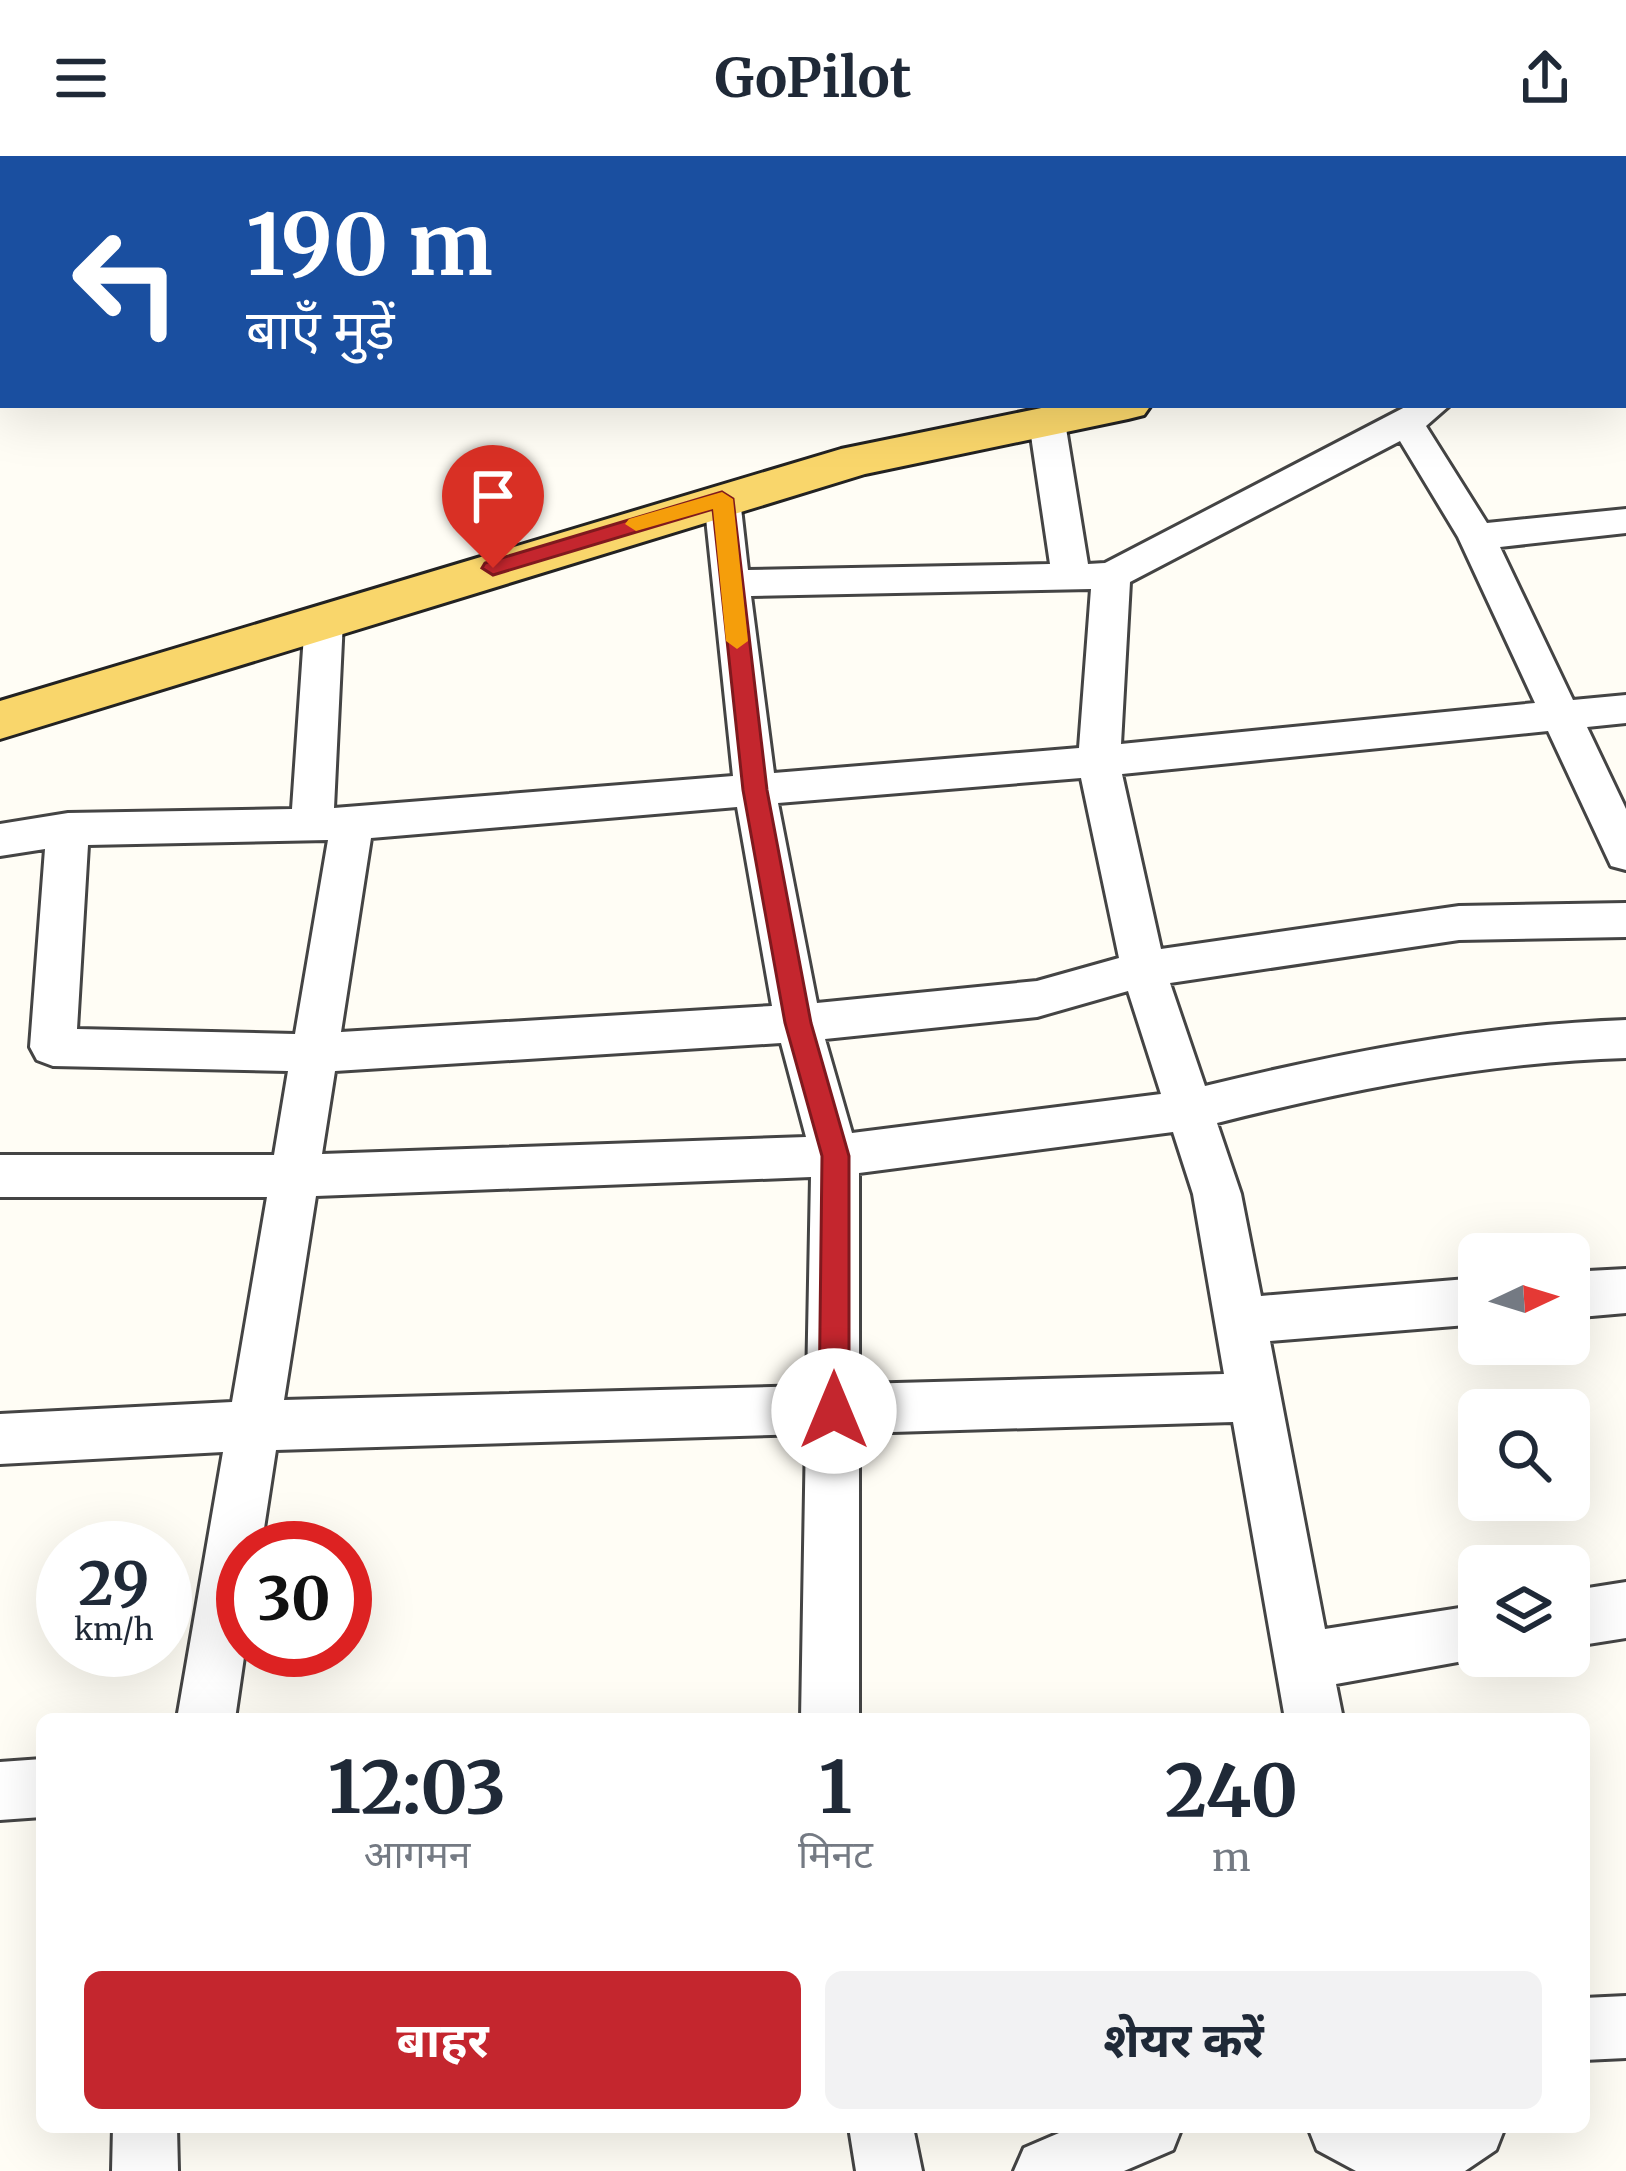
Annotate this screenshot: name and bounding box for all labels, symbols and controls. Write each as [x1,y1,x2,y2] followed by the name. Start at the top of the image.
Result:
[715,44,911,112] text: GoPilot
[48,45,114,111] icon: menu
[1512,45,1578,111] icon: share
[246,192,493,298] text: 190 m
[48,204,204,360] icon: left
[246,296,395,364] text: बाएँ मुड़ें
[442,445,544,568] pin
[460,463,526,529] icon: arrive
[1458,1233,1590,1365] north arrow
[1458,1233,1590,1677] map controls
[771,1348,897,1474] position arrow
[1458,1389,1590,1521] button: search
[216,1521,372,1677] speed limit sign: 30
[1458,1545,1590,1677] button: layers
[78,1546,150,1621] text: 29
[74,1610,154,1648] text: km/h
[328,1742,506,1833] text: 12:03
[819,1742,852,1833] text: 1
[1165,1745,1298,1836] text: 240
[364,1830,470,1879] text: आगमन
[798,1830,873,1879] text: मिनट
[1212,1833,1251,1882] text: m
[84,1971,801,2109] button: बाहर
[825,1971,1542,2109] button: शेयर करें

